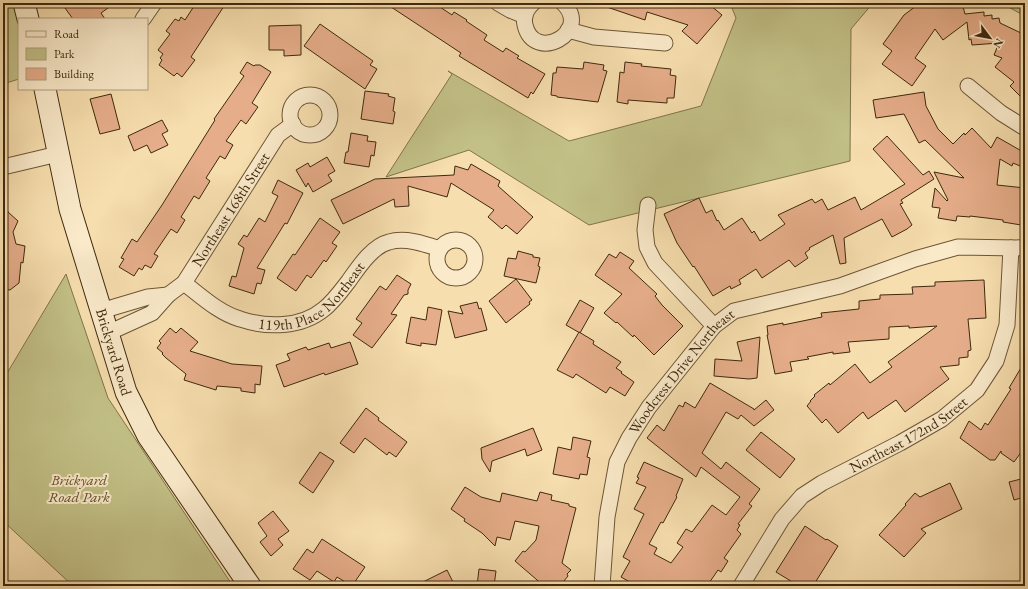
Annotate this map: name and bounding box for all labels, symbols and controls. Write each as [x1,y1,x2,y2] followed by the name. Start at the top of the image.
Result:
[18,18,148,90] legend
[970,18,1010,58] north arrow
[54,26,80,42] text: Road
[990,36,1007,51] text: N
[54,46,75,62] text: Park
[54,66,95,82] text: Building
[187,149,274,270] street label: Northeast 168th Street
[257,257,369,334] street label: 119th Place Northeast
[624,304,738,438] street label: Woodcrest Drive Northeast
[92,306,137,398] street label: Brickyard Road
[846,392,971,476] street label: Northeast 172nd Street
[48,470,110,506] park label: Brickyard Road Park

